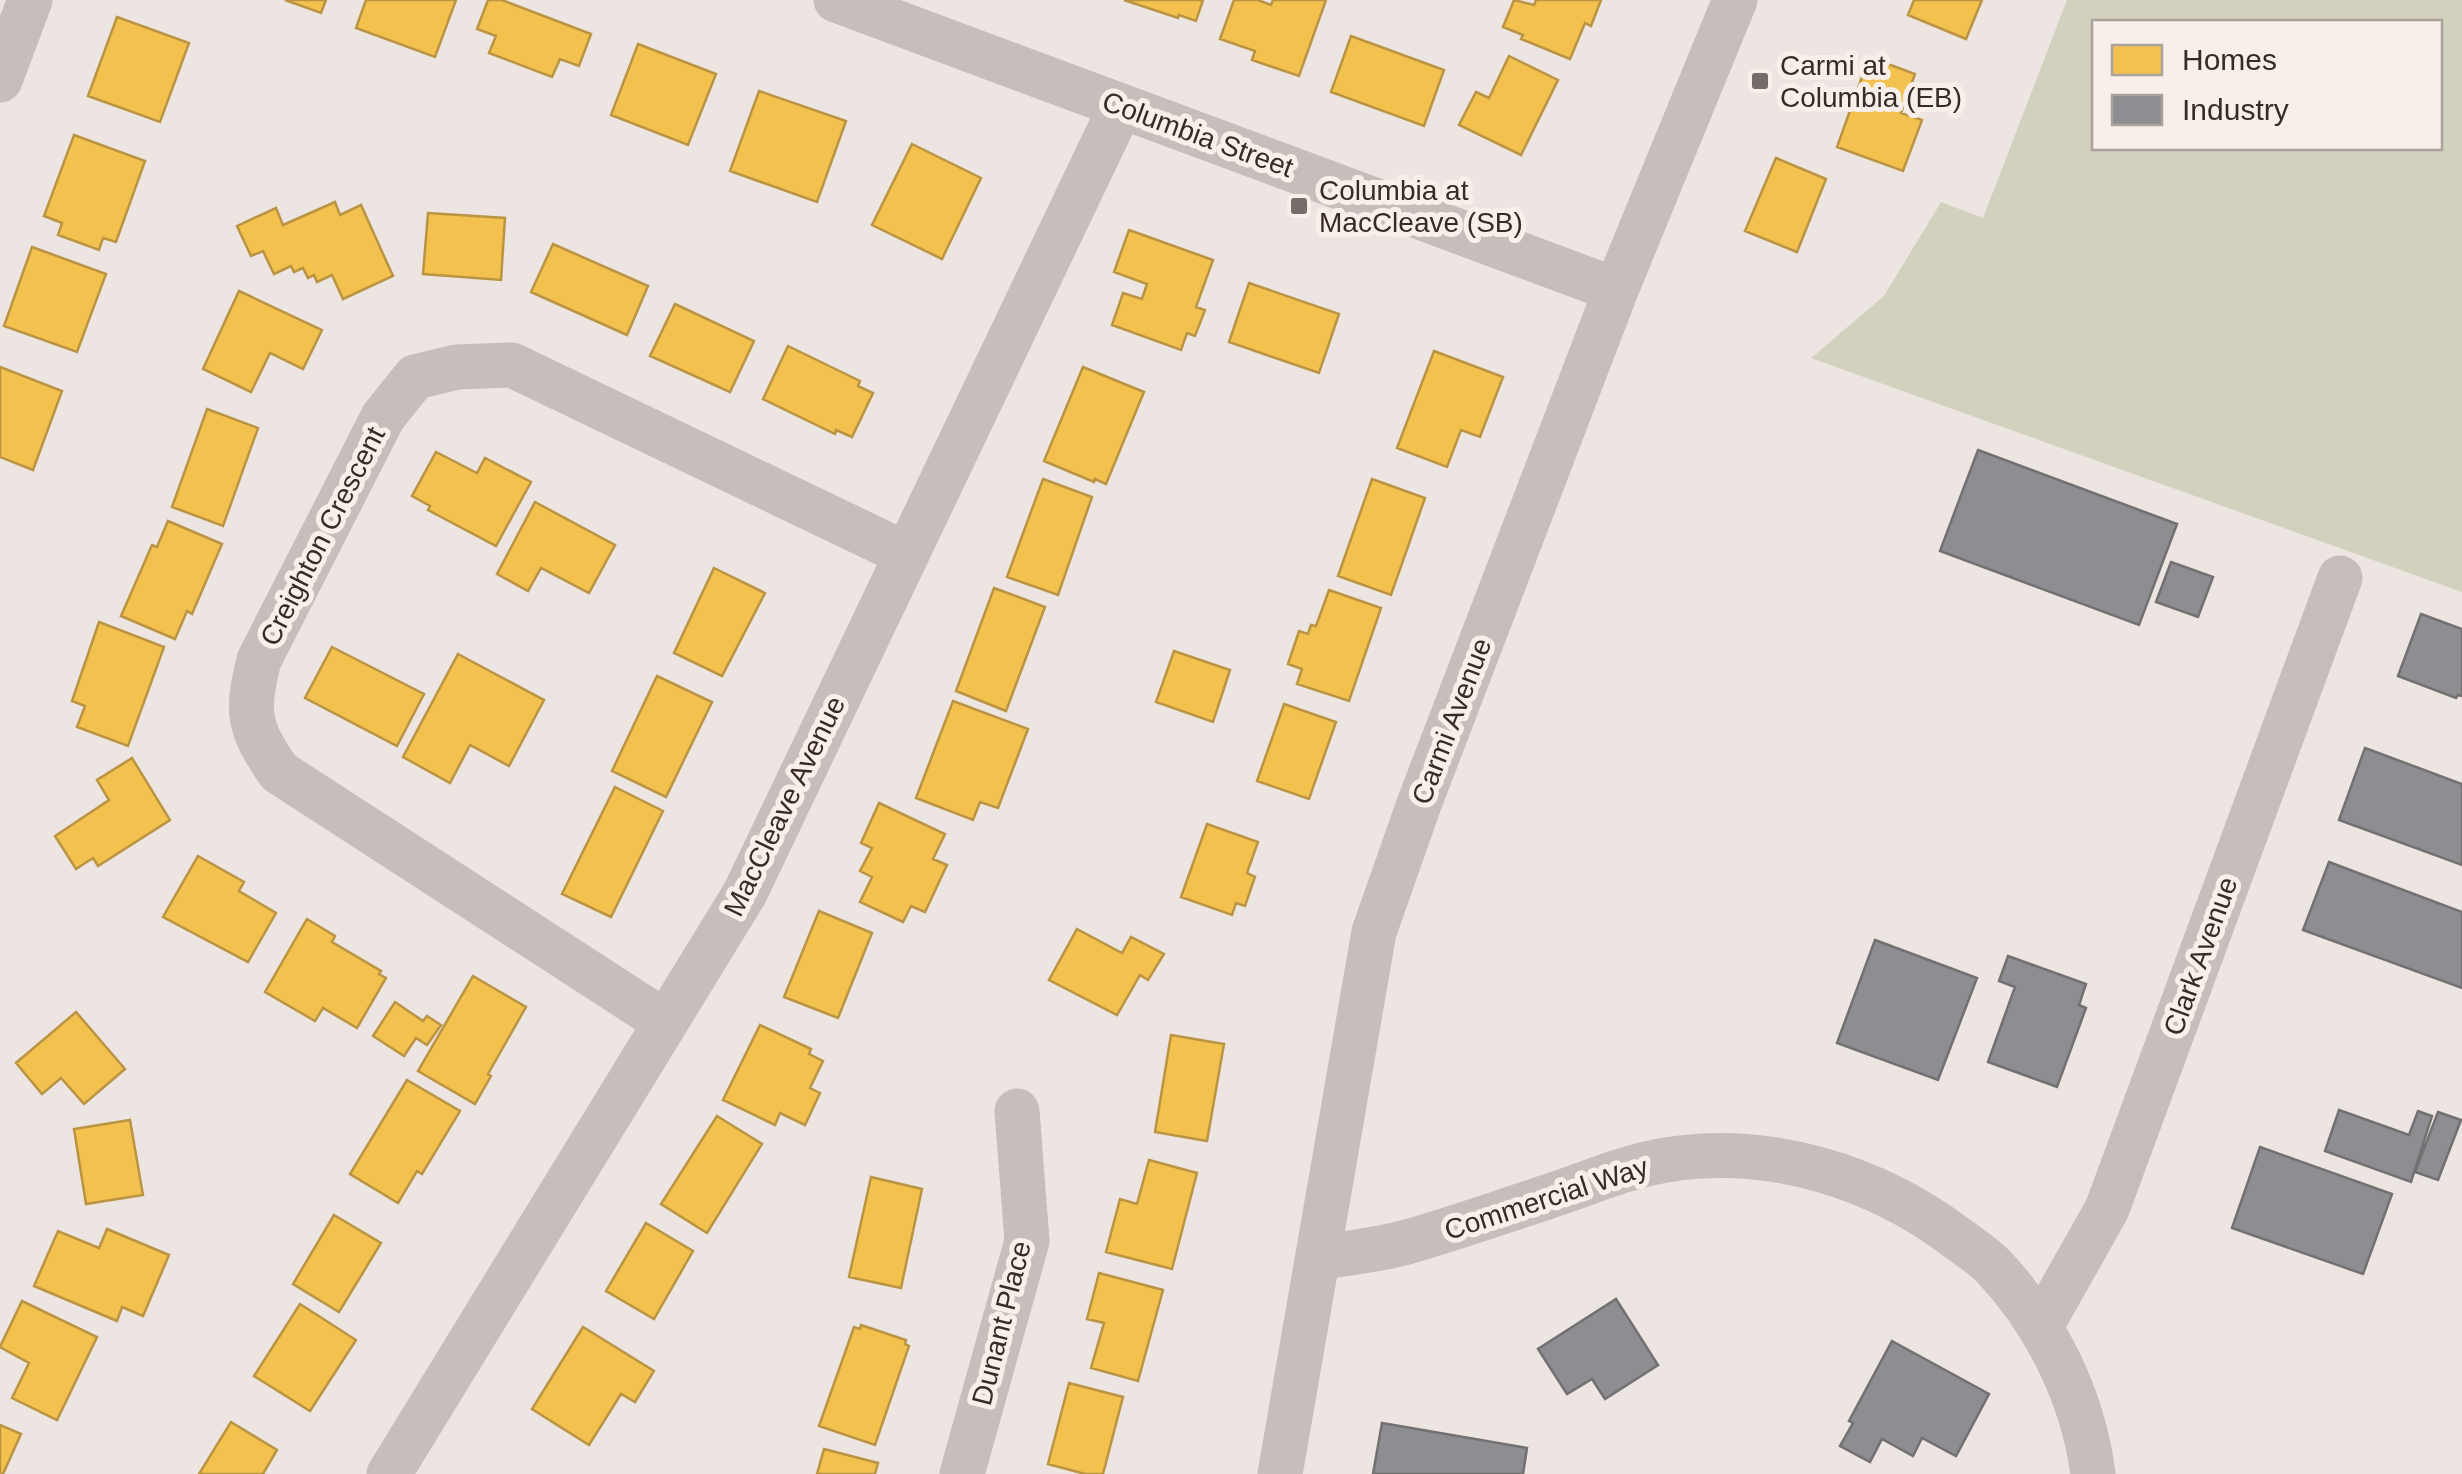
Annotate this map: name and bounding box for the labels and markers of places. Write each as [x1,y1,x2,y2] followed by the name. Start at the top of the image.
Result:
[1780,50,1962,113] place label: Carmi at Columbia (EB)
[1749,70,1771,92] marker: Carmi at Columbia (EB)
[1319,175,1523,238] place label: Columbia at MacCleave (SB)
[1288,195,1310,217] marker: Columbia at MacCleave (SB)

